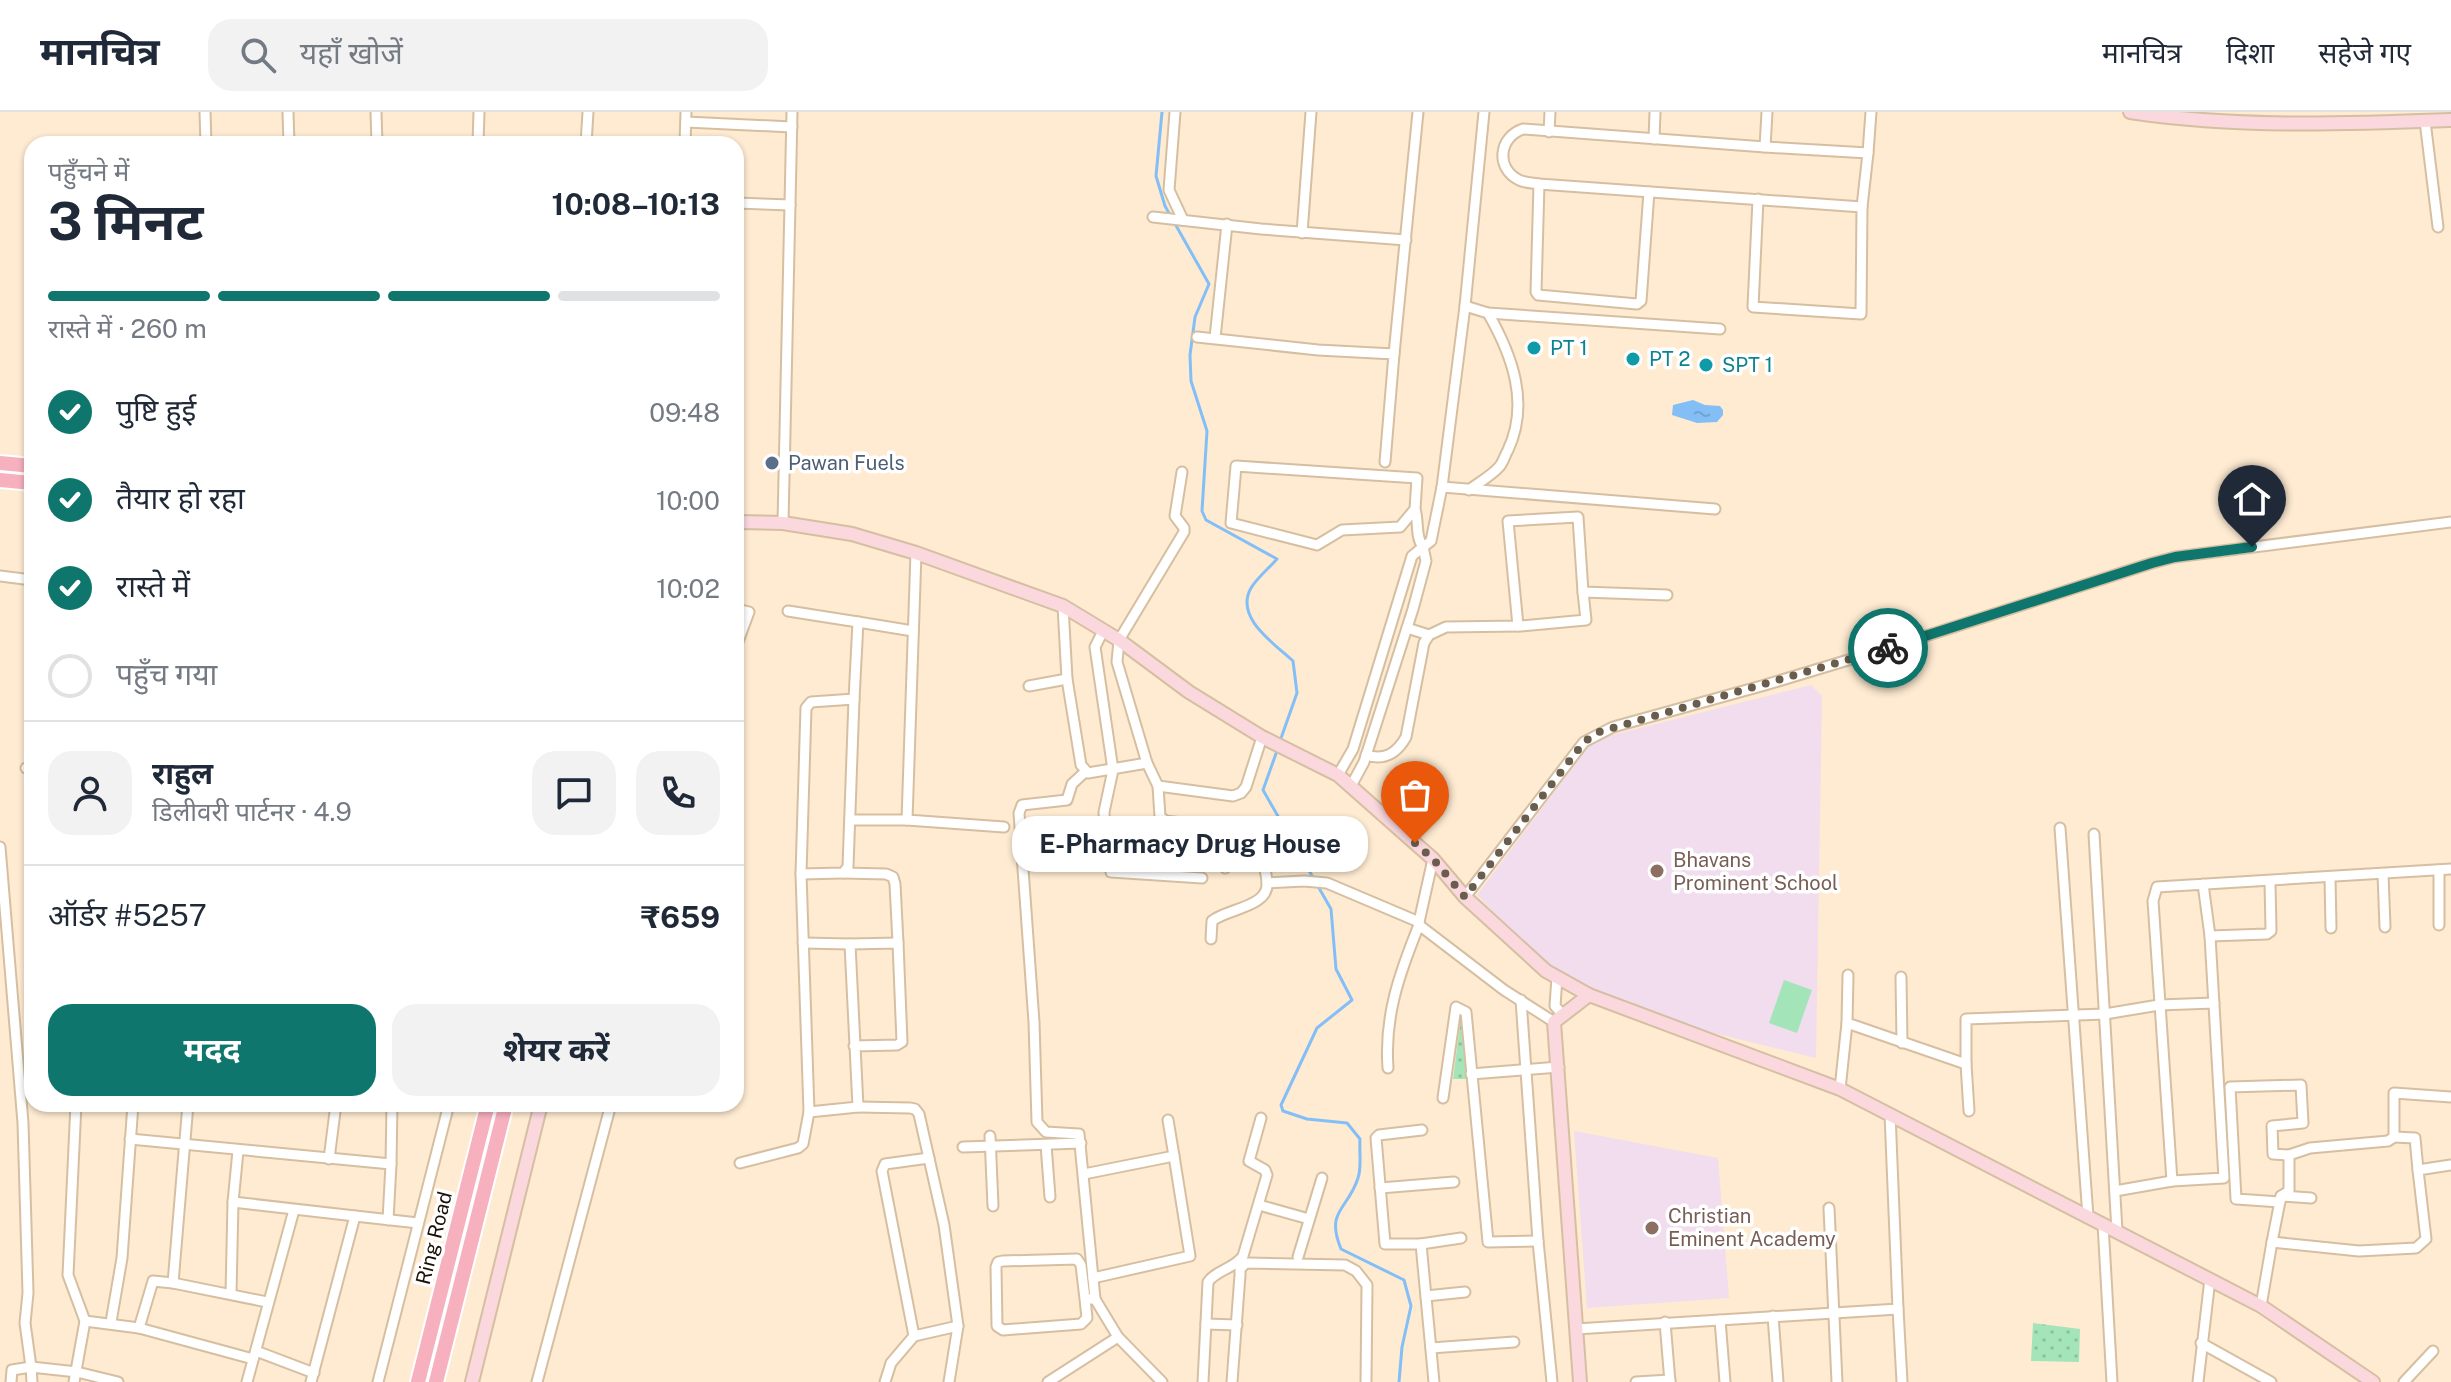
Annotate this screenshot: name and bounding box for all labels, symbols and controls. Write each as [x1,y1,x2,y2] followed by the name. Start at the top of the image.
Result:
[208,19,768,91] search box
[40,29,160,74] text: मानचित्र
[236,33,280,77] icon: search
[300,35,403,71] text: यहाँ खोजें
[2102,36,2182,69] text: मानचित्र
[2226,36,2274,69] text: दिशा
[2318,36,2411,69] text: सहेजे गए
[48,156,129,187] text: पहुँचने में
[552,186,720,222] text: 10:08–10:13
[48,191,203,252] text: 3 मिनट
[48,313,207,344] text: रास्ते में · 260 m
[1550,336,1588,360] place label: PT 1
[1525,339,1543,357] marker: PT 1
[1649,347,1690,371] place label: PT 2
[1624,350,1642,368] marker: PT 2
[1722,353,1773,377] place label: SPT 1
[1697,356,1715,374] marker: SPT 1
[48,390,92,434] icon: check
[116,392,196,428] text: पुष्टि हुई
[649,397,720,428] text: 09:48
[788,451,905,475] place label: Pawan Fuels
[763,454,781,472] marker: Pawan Fuels
[2218,465,2286,547] pin
[2230,477,2274,521] icon: home
[48,478,92,522] icon: check
[116,480,245,516] text: तैयार हो रहा
[656,485,720,516] text: 10:00
[48,566,92,610] icon: check
[116,568,190,604] text: रास्ते में
[656,573,720,604] text: 10:02
[1848,608,1928,688] courier
[1866,626,1910,670] icon: bike
[116,656,217,692] text: पहुँच गया
[48,751,132,835] button: person
[532,751,616,835] button: chat
[636,751,720,835] button: phone
[152,755,213,791] text: राहुल
[1381,761,1449,843] pin
[1393,773,1437,817] icon: bag
[152,796,352,827] text: डिलीवरी पार्टनर · 4.9
[1011,815,1367,871] callout: E-Pharmacy Drug House
[1039,828,1341,859] text: E-Pharmacy Drug House
[1673,848,1838,895] place label: Bhavans Prominent School
[1648,862,1666,880] marker: Bhavans Prominent School
[48,897,207,933] text: ऑर्डर #5257
[641,899,720,935] text: ₹659
[48,1004,376,1096] button: मदद
[392,1004,720,1096] button: शेयर करें
[411,1189,457,1287] street label: Ring Road
[1668,1204,1836,1251] place label: Christian Eminent Academy
[1643,1219,1661,1237] marker: Christian Eminent Academy

